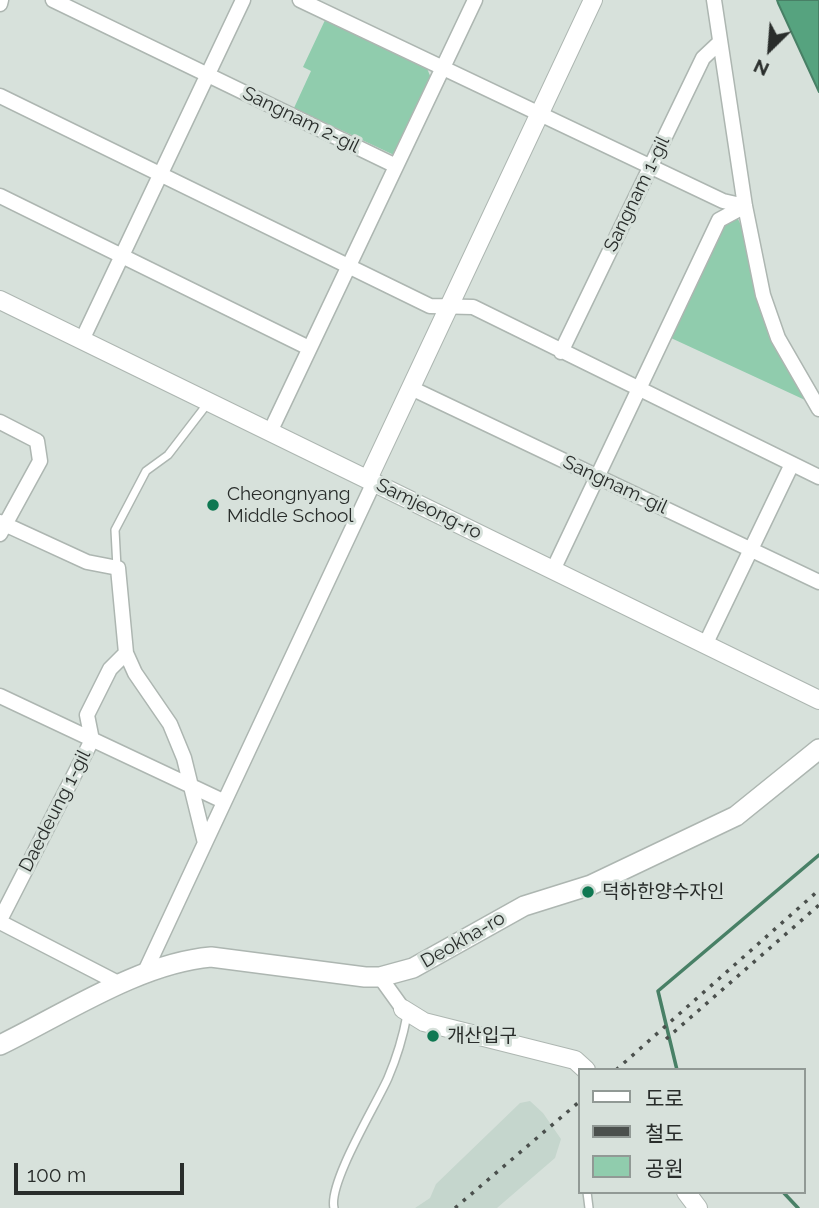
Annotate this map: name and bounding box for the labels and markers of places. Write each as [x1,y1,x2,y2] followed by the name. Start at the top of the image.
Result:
[227,483,353,527] place label: Cheongnyang Middle School
[205,497,221,513] marker: Cheongnyang Middle School
[602,881,724,903] place label: 덕하한양수자인
[580,884,596,900] marker: 덕하한양수자인
[447,1025,517,1047] place label: 개산입구
[425,1028,441,1044] marker: 개산입구

